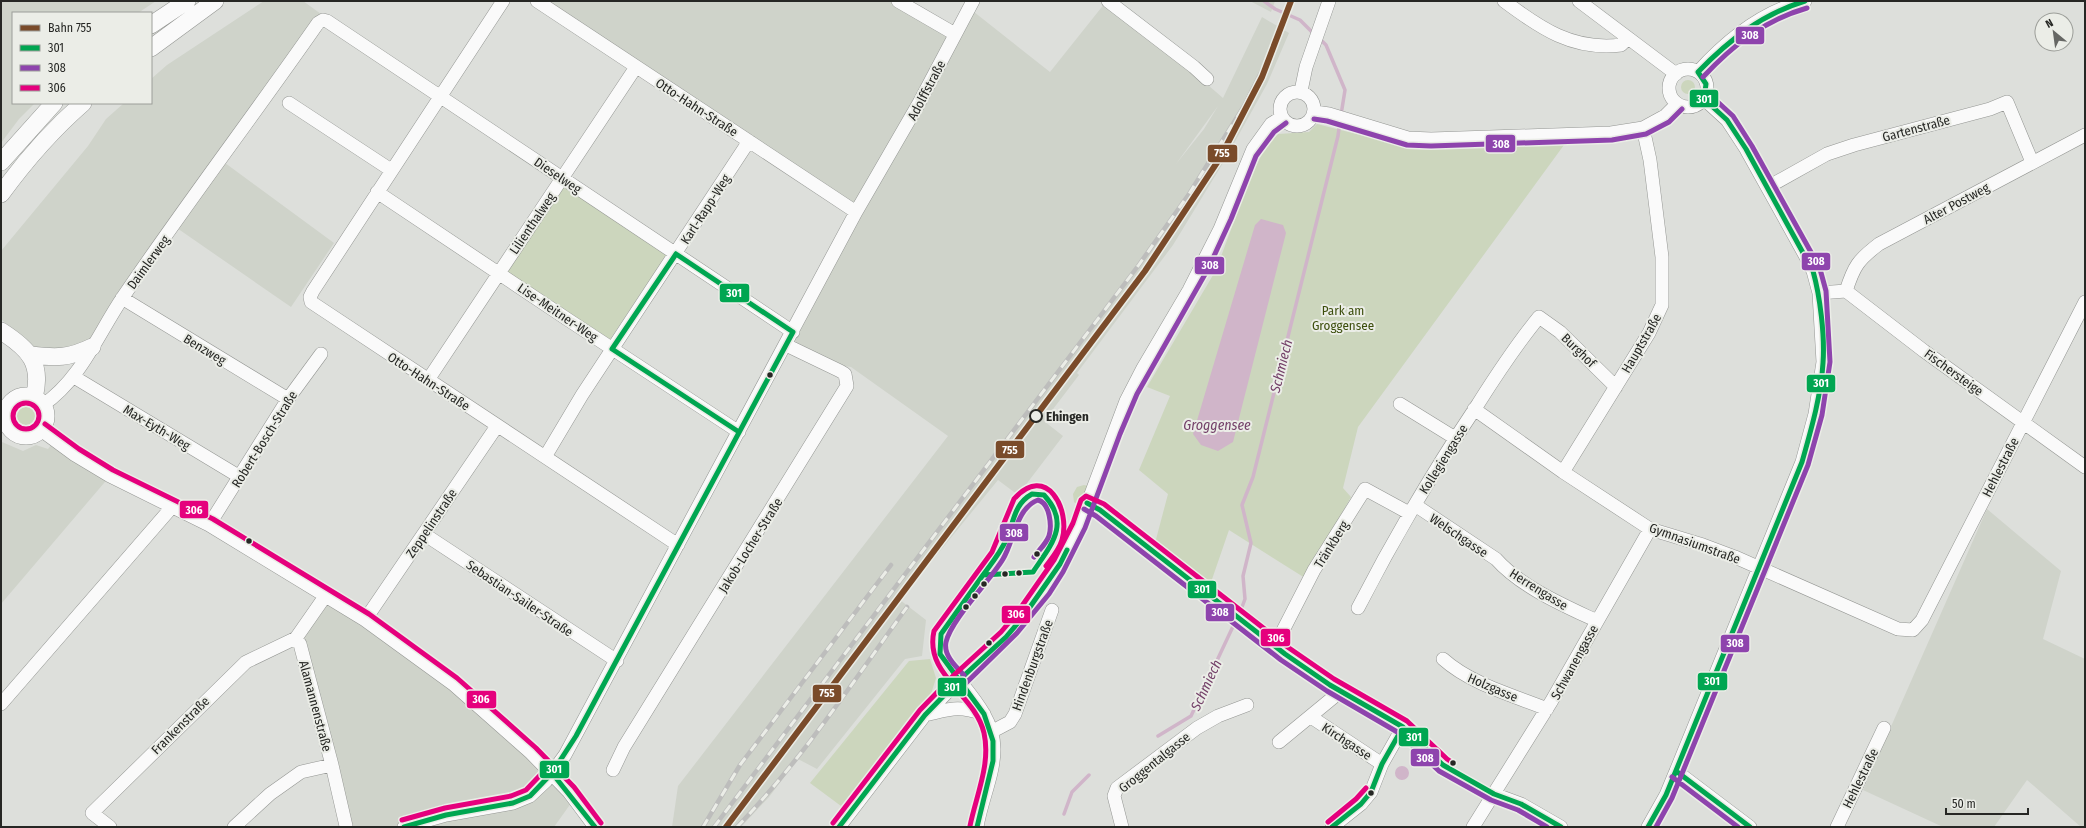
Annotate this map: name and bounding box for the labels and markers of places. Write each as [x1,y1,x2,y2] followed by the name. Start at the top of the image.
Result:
[765,370,775,380] unlabelled marker
[1029,409,1043,423] marker: Ehingen
[1046,409,1089,424] place label: Ehingen
[244,536,254,546] unlabelled marker
[1032,549,1042,559] unlabelled marker
[1014,568,1024,578] unlabelled marker
[1000,569,1010,579] unlabelled marker
[979,579,989,589] unlabelled marker
[970,591,980,601] unlabelled marker
[961,602,971,612] unlabelled marker
[984,638,994,648] unlabelled marker
[1448,758,1458,768] unlabelled marker
[1366,788,1376,798] unlabelled marker

